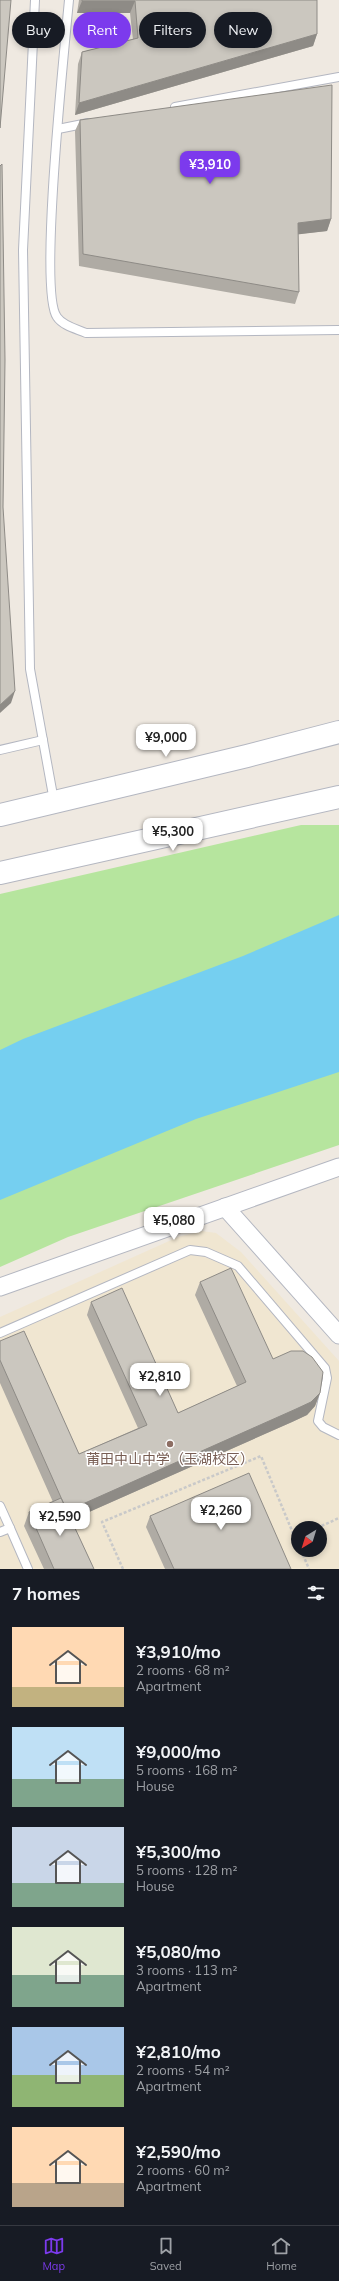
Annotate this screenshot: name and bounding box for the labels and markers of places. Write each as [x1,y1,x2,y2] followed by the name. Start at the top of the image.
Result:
[177,151,243,185] pin: ¥3,910
[133,724,199,758] pin: ¥9,000
[140,818,206,852] pin: ¥5,300
[141,1207,207,1241] pin: ¥5,080
[127,1363,193,1397] pin: ¥2,810
[165,1439,175,1449] marker: 莆田中山中学（玉湖校区）
[86,1450,254,1468] place label: 莆田中山中学（玉湖校区）
[188,1497,254,1531] pin: ¥2,260
[27,1503,93,1537] pin: ¥2,590

